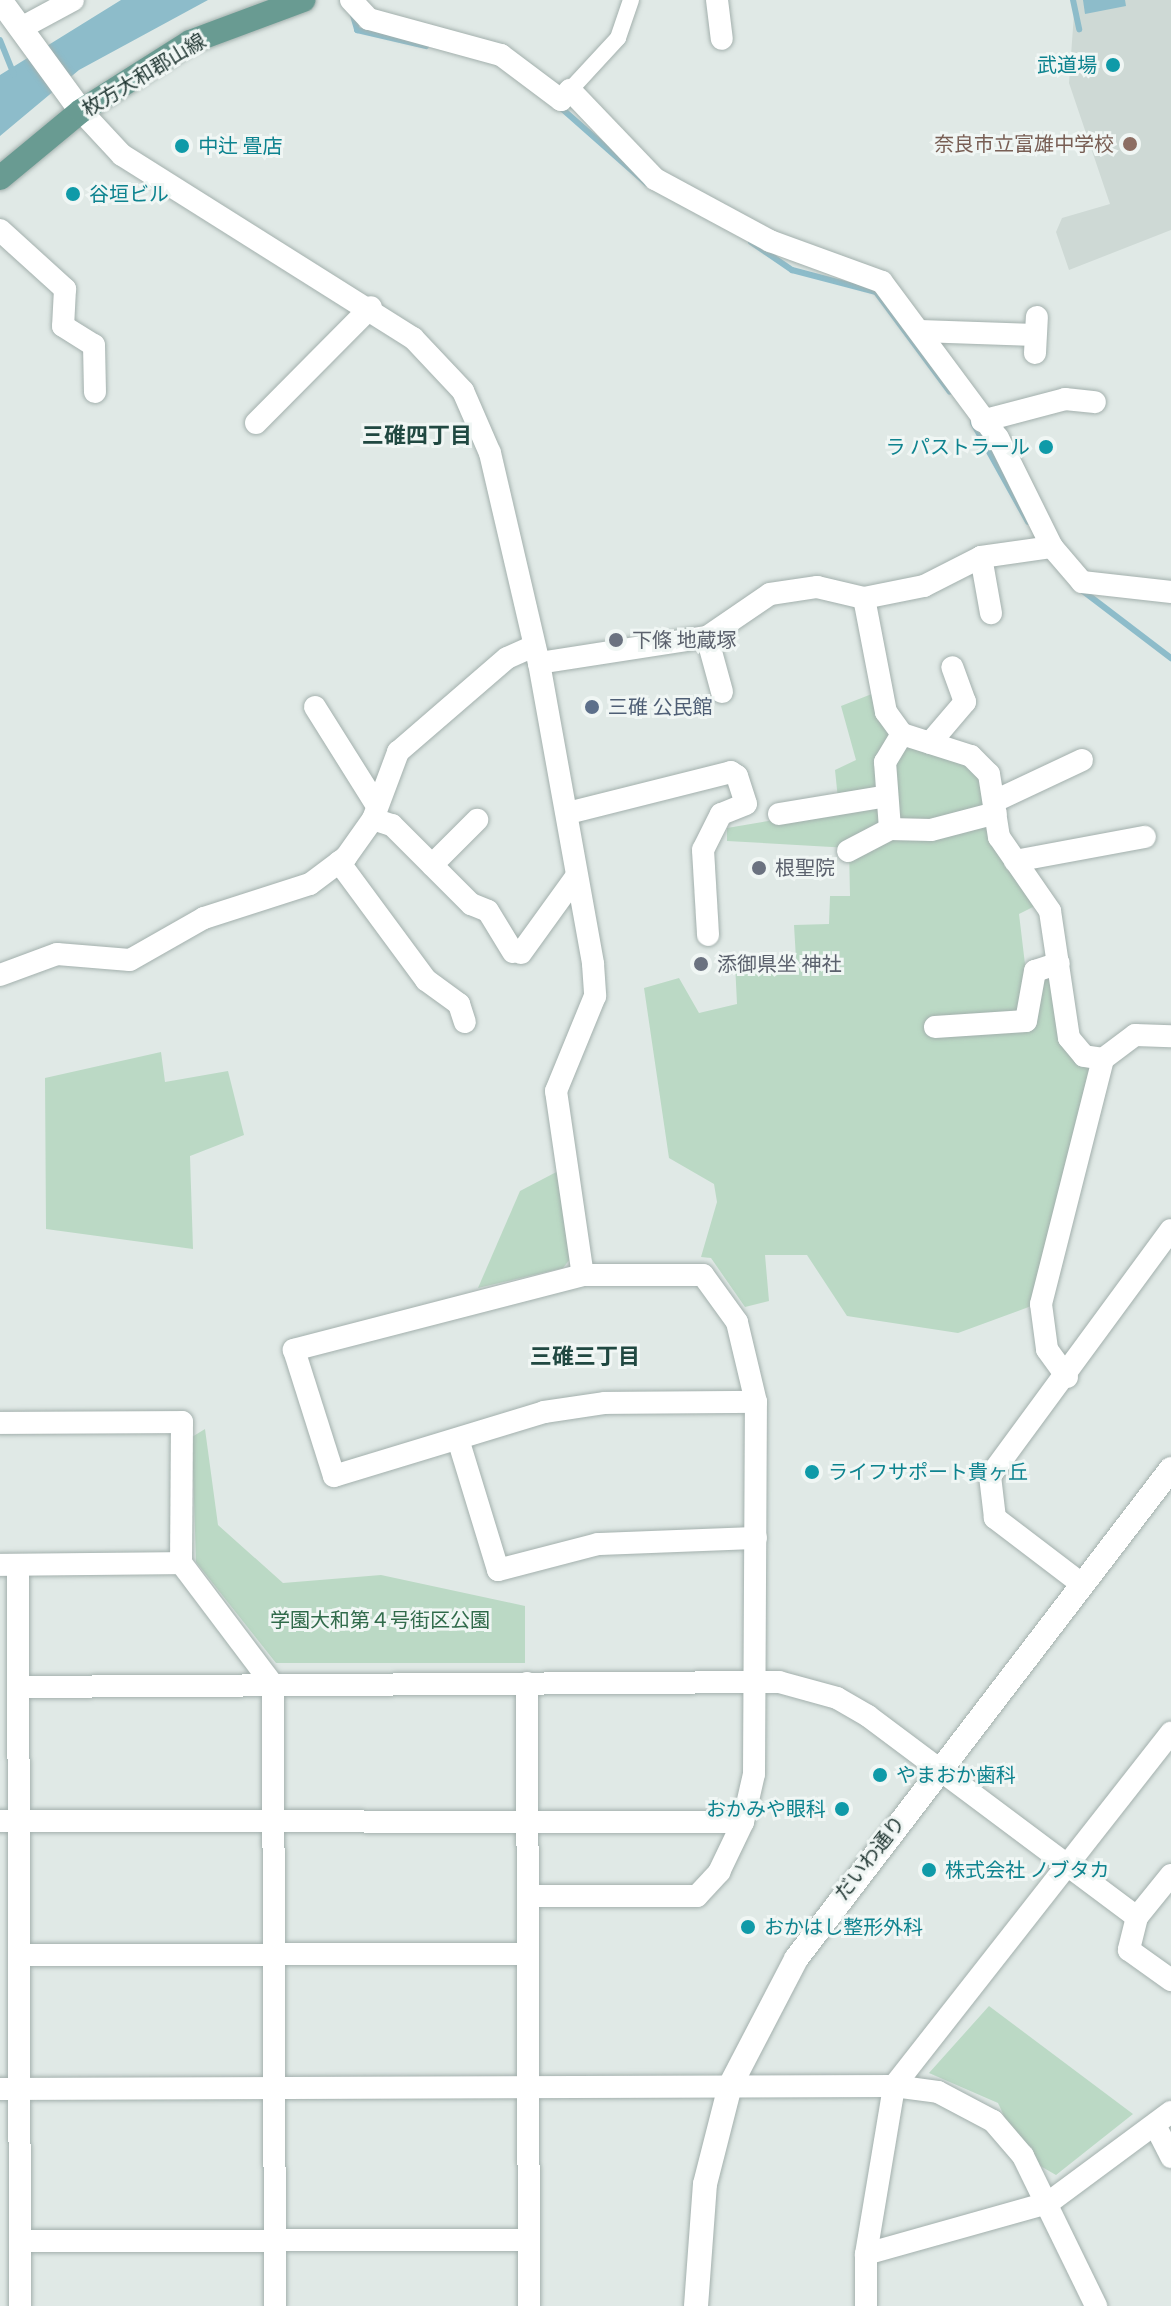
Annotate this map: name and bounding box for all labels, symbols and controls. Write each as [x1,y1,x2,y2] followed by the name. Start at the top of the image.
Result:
[78,29,210,121] street label: 枚方大和郡山線
[1037,53,1097,77] place label: 武道場
[1104,56,1122,74] marker: 武道場
[934,132,1114,156] place label: 奈良市立富雄中学校
[198,134,283,158] place label: 中辻 畳店
[1121,135,1139,153] marker: 奈良市立富雄中学校
[173,137,191,155] marker: 中辻 畳店
[89,182,169,206] place label: 谷垣ビル
[64,185,82,203] marker: 谷垣ビル
[362,423,472,449] district label: 三碓四丁目
[885,435,1030,459] place label: ラ パストラール
[1037,438,1055,456] marker: ラ パストラール
[632,628,737,652] place label: 下條 地蔵塚
[607,631,625,649] marker: 下條 地蔵塚
[608,695,713,719] place label: 三碓 公民館
[583,698,601,716] marker: 三碓 公民館
[775,856,835,880] place label: 根聖院
[750,859,768,877] marker: 根聖院
[717,952,842,976] place label: 添御県坐 神社
[692,955,710,973] marker: 添御県坐 神社
[530,1344,640,1370] district label: 三碓三丁目
[828,1460,1028,1484] place label: ライフサポート貴ヶ丘
[803,1463,821,1481] marker: ライフサポート貴ヶ丘
[270,1608,490,1632] park label: 学園大和第４号街区公園
[896,1763,1016,1787] place label: やまおか歯科
[871,1766,889,1784] marker: やまおか歯科
[706,1797,826,1821] place label: おかみや眼科
[833,1800,851,1818] marker: おかみや眼科
[830,1811,910,1905] street label: だいわ通り
[945,1858,1110,1882] place label: 株式会社 ノブタカ
[920,1861,938,1879] marker: 株式会社 ノブタカ
[764,1915,924,1939] place label: おかはし整形外科
[739,1918,757,1936] marker: おかはし整形外科

